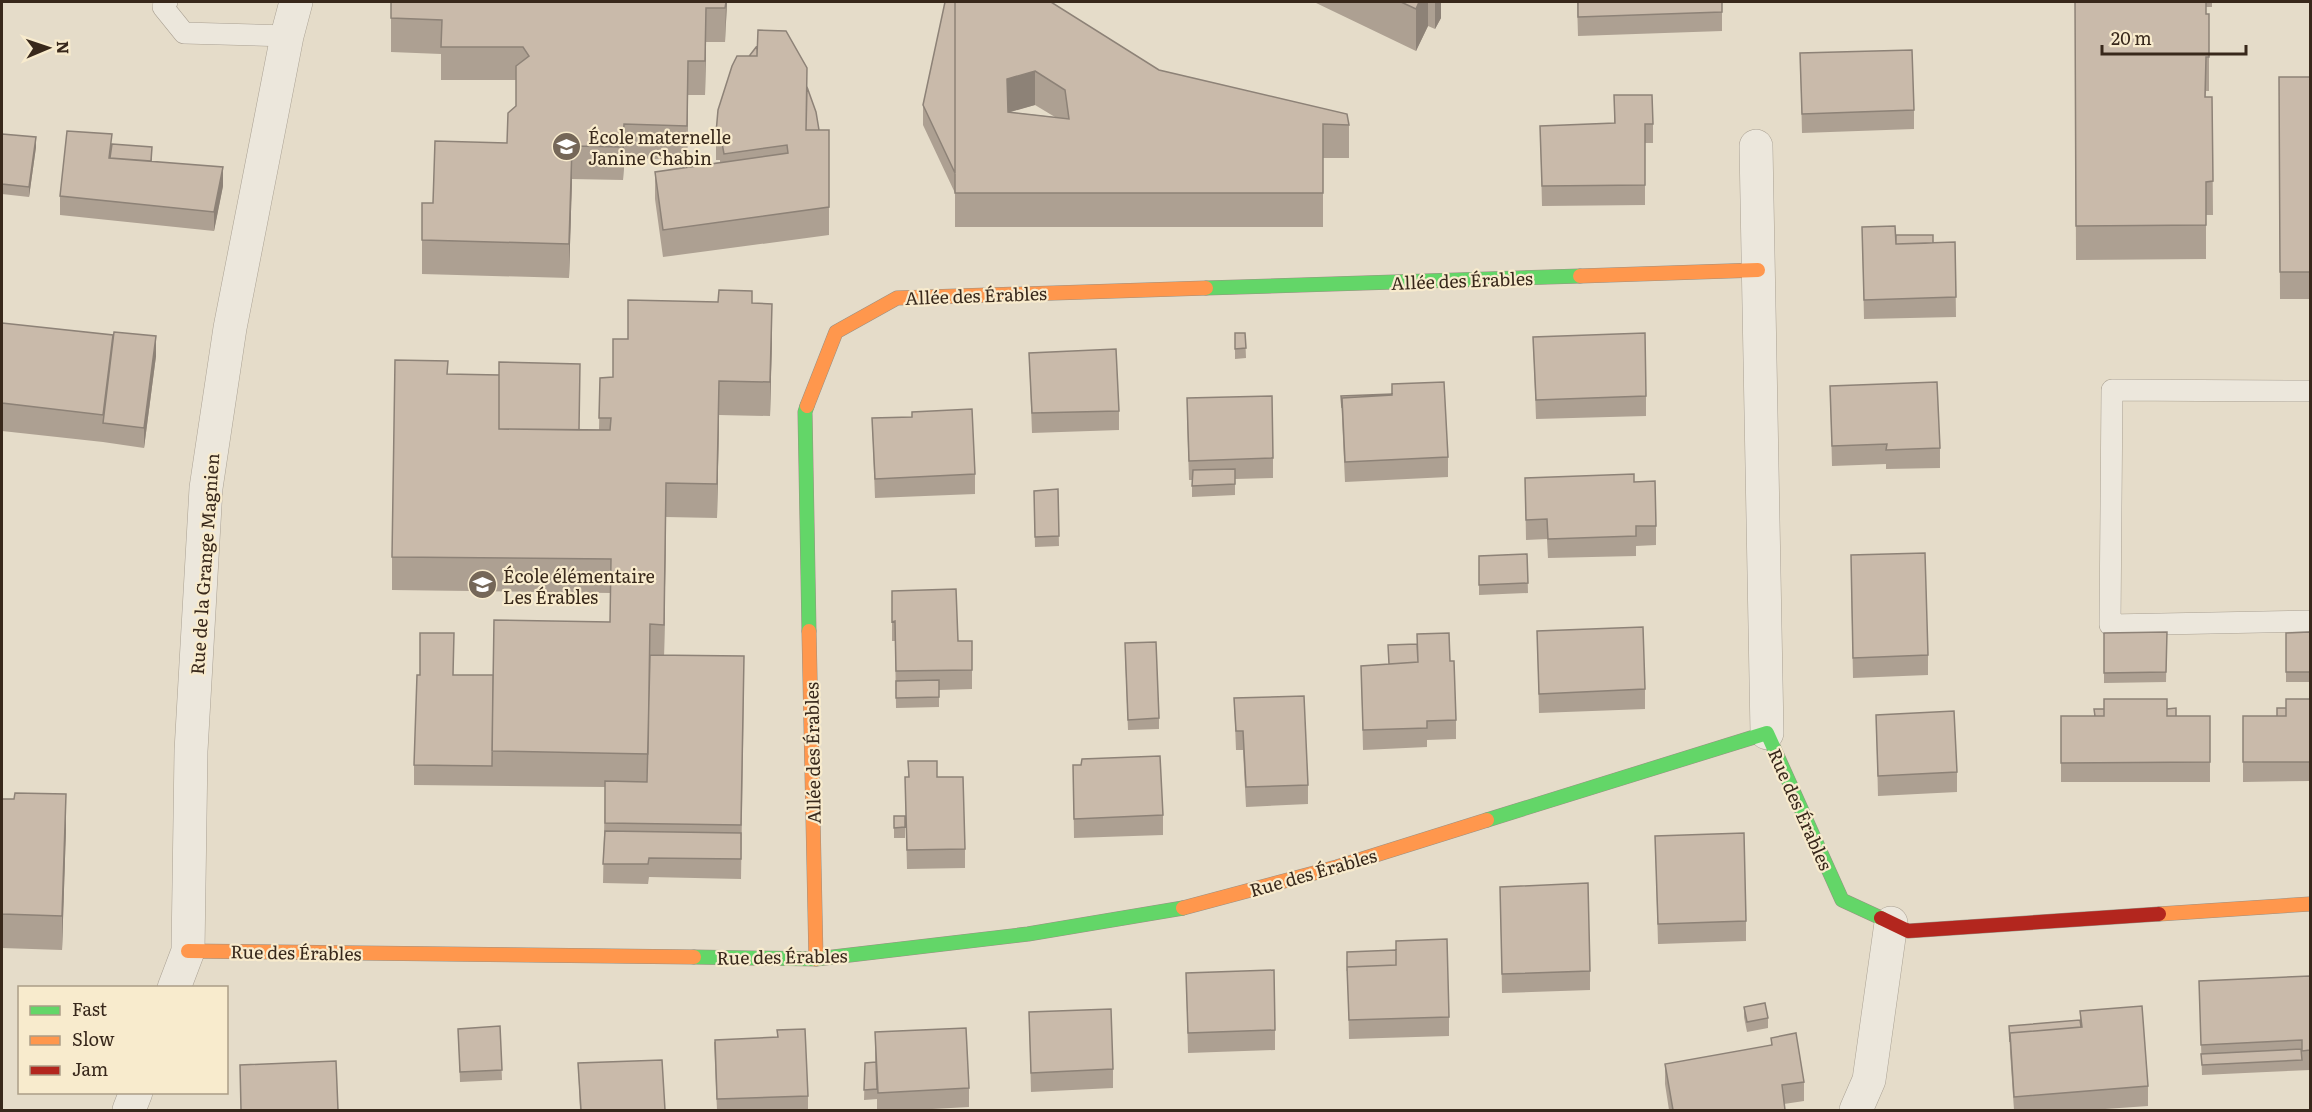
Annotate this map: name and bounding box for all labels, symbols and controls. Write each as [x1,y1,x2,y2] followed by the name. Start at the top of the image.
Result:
[18,18,78,78] north arrow
[2102,18,2246,56] scale bar
[2111,24,2152,51] text: 20 m
[52,40,76,55] text: N
[588,123,731,171] place label: École maternelle Janine Chabin
[551,130,583,162] school or university icon: École maternelle Janine Chabin
[1391,264,1533,296] street label: Allée des Érables
[905,279,1047,311] street label: Allée des Érables
[183,452,225,676] street label: Rue de la Grange Magnien
[503,562,655,610] place label: École élémentaire Les Érables
[466,569,498,601] school or university icon: École élémentaire Les Érables
[797,682,827,824] street label: Allée des Érables
[1762,744,1840,874] street label: Rue des Érables
[1246,841,1380,903] street label: Rue des Érables
[230,937,362,967] street label: Rue des Érables
[716,941,848,971] street label: Rue des Érables
[18,986,228,1094] legend
[72,995,108,1022] text: Fast
[72,1025,115,1052] text: Slow
[72,1055,108,1082] text: Jam

